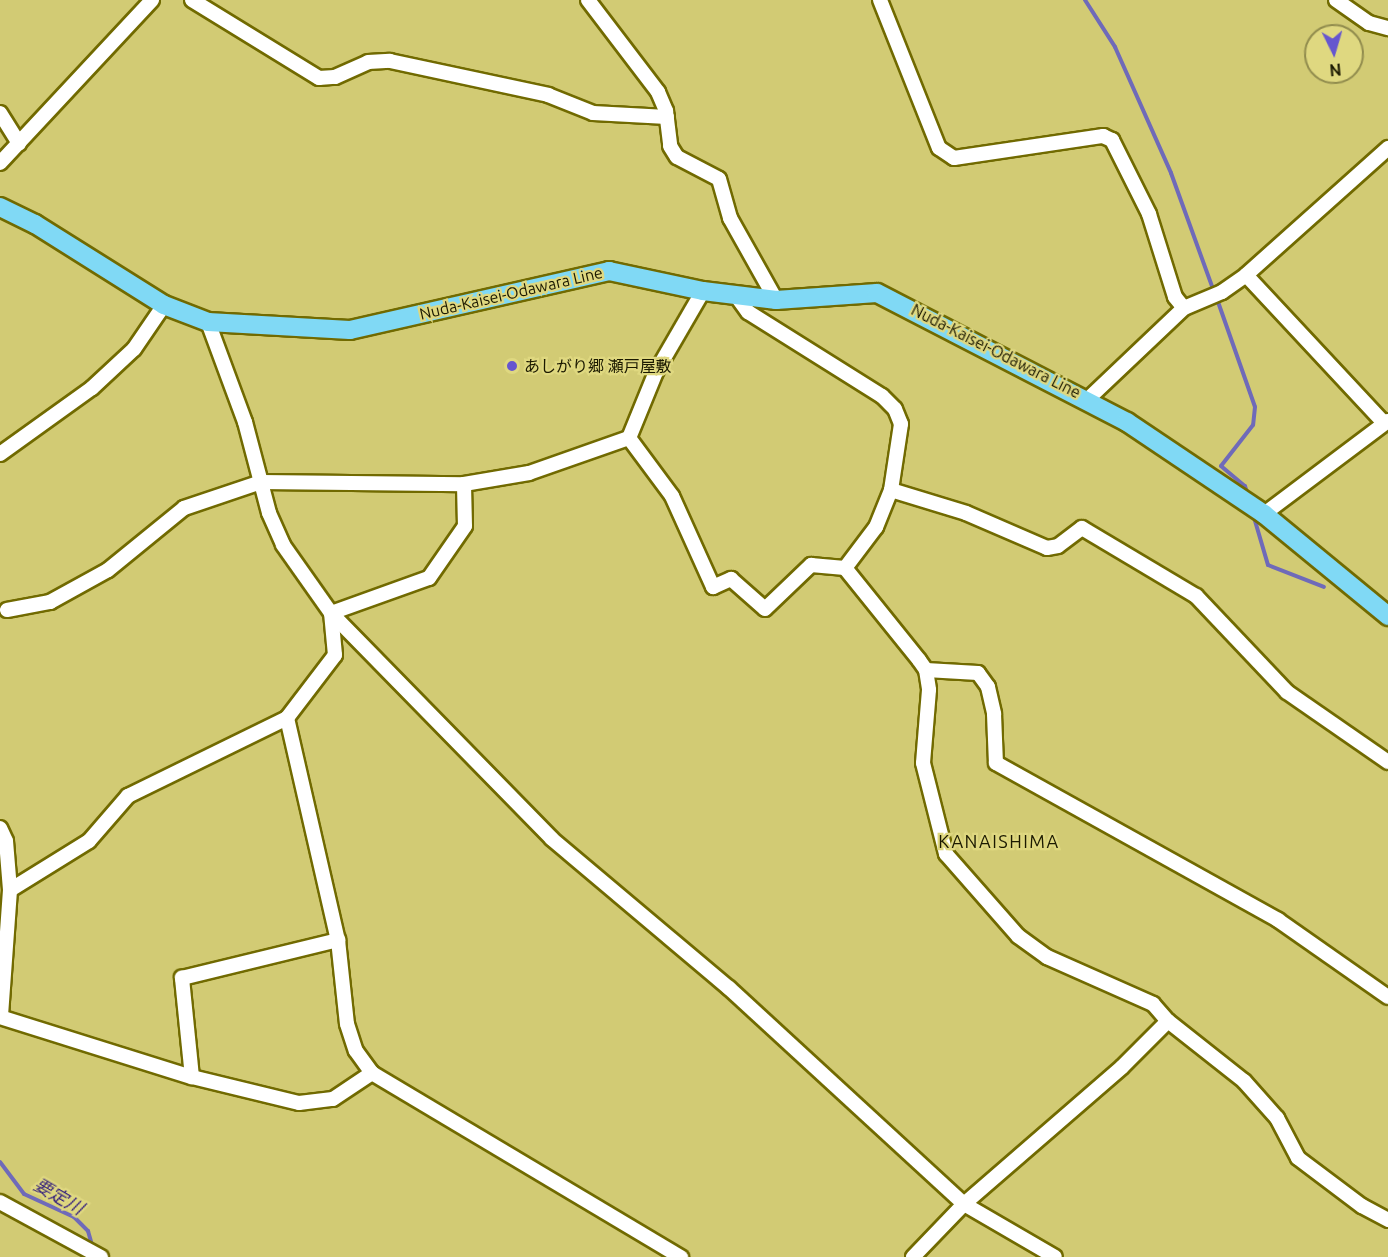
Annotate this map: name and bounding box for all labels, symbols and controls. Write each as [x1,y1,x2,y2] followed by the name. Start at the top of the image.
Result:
[1304,24,1364,84] north arrow
[1329,60,1342,79] text: N
[418,263,604,323] street label: Nuda-Kaisei-Odawara Line
[908,300,1084,402] street label: Nuda-Kaisei-Odawara Line
[524,356,672,376] place label: あしがり郷 瀬戸屋敷
[505,359,519,373] marker: あしがり郷 瀬戸屋敷
[938,830,1060,852] district label: KANAISHIMA
[30,1173,88,1219] water label: 要定川

